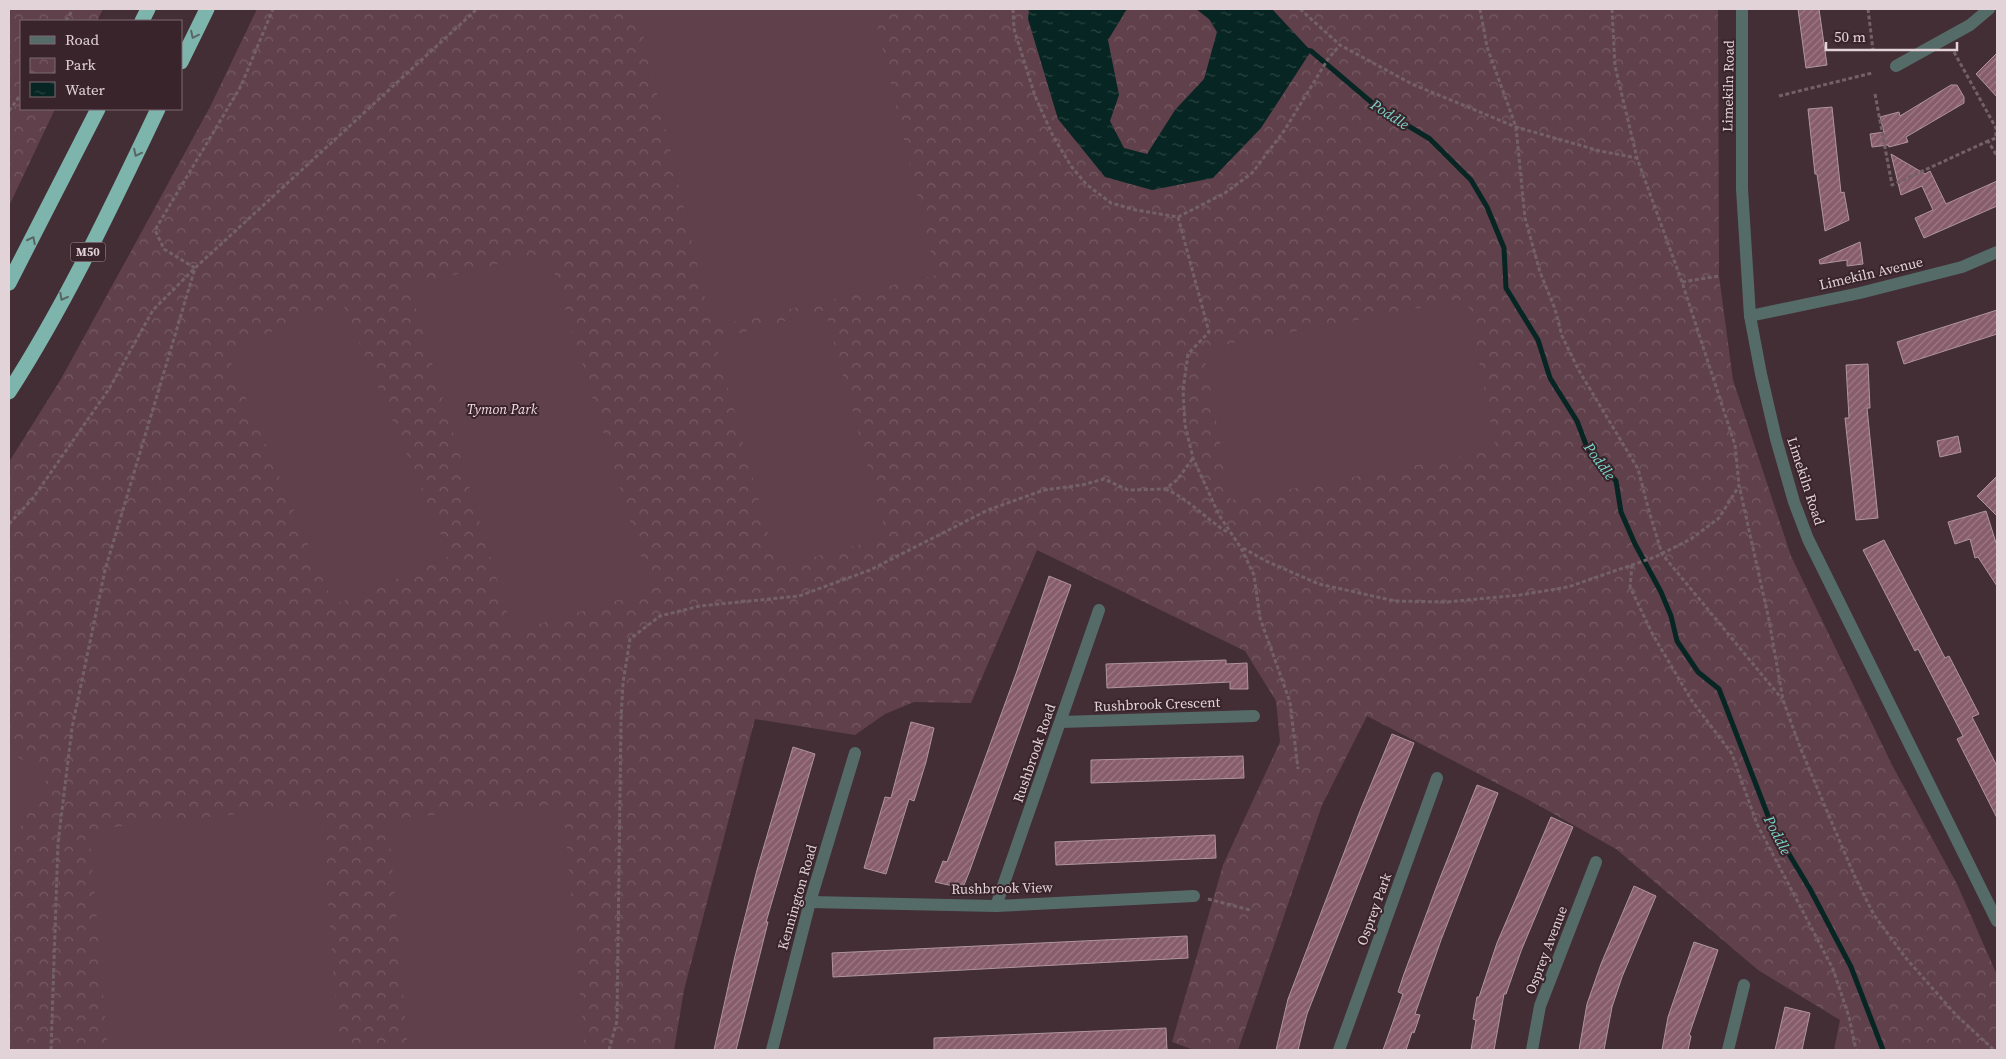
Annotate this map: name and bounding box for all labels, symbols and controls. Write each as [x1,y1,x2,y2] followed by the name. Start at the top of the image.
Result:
[20,20,182,110] legend
[1826,20,1957,52] scale bar
[1834,26,1866,47] text: 50 m
[65,29,99,50] text: Road
[190,30,200,39] one-way arrow
[1717,40,1739,132] street label: Limekiln Road
[65,54,97,75] text: Park
[65,79,106,100] text: Water
[1366,93,1413,134] water label: Poddle
[133,147,143,156] one-way arrow
[26,236,36,245] one-way arrow
[70,242,106,262] road number: M50
[1817,251,1925,295] street label: Limekiln Avenue
[60,292,70,301] one-way arrow
[467,399,538,419] park label: Tymon Park
[1782,434,1830,528] street label: Limekiln Road
[1579,437,1621,484] water label: Poddle
[1094,692,1221,716] street label: Rushbrook Crescent
[1008,701,1060,805] street label: Rushbrook Road
[1759,811,1797,858] water label: Poddle
[772,842,822,952] street label: Kennington Road
[1352,870,1396,948] street label: Osprey Park
[951,877,1053,899] street label: Rushbrook View
[1520,903,1572,997] street label: Osprey Avenue

